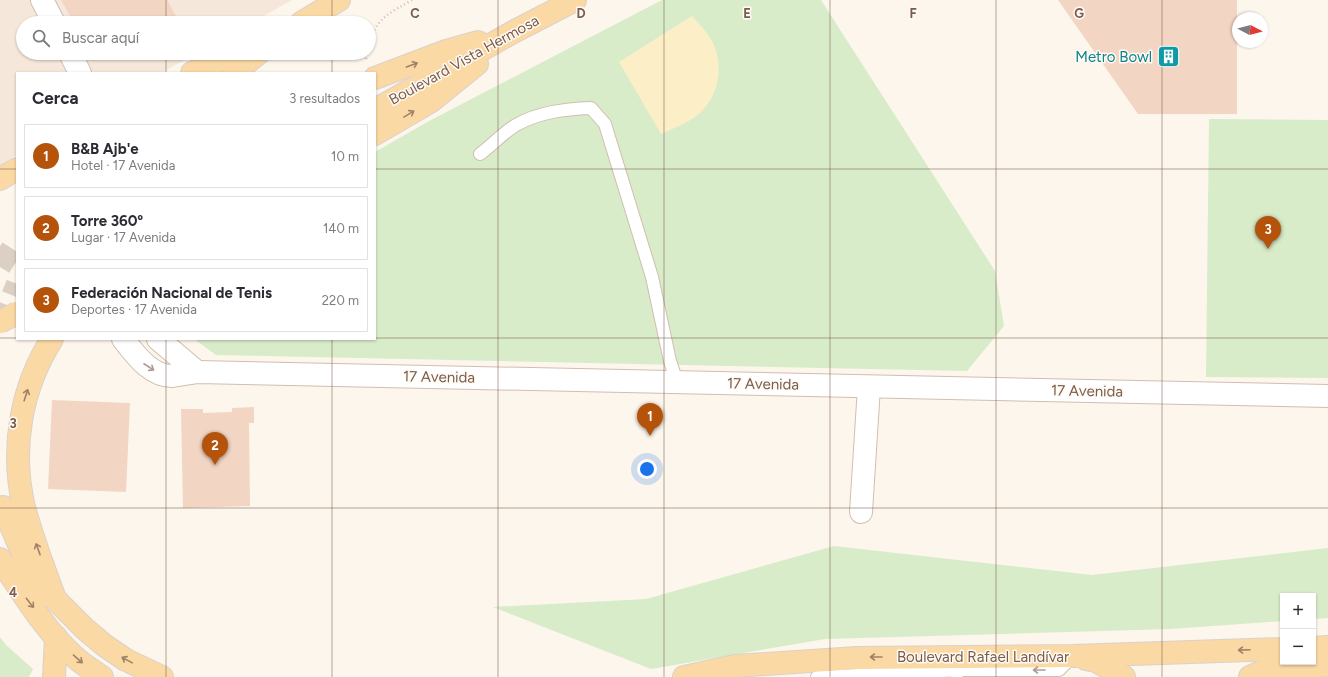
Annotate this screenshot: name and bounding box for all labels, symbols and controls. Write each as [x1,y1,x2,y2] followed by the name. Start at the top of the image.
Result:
[410,6,420,21] text: C
[576,6,586,21] text: D
[743,6,751,21] text: E
[909,6,917,21] text: F
[1074,6,1084,21] text: G
[386,11,542,109] street label: Boulevard Vista Hermosa
[1232,12,1268,48] north arrow
[16,16,376,60] search box
[30,27,52,49] icon: search
[62,29,139,47] text: Buscar aquí
[1155,44,1181,70] building icon: Metro Bowl
[1075,48,1152,66] place label: Metro Bowl
[405,60,417,68] one-way arrow
[32,88,79,108] text: Cerca
[289,91,360,106] text: 3 resultados
[402,110,414,118] one-way arrow
[71,140,139,158] text: B&B Ajb'e
[43,149,49,164] text: 1
[331,149,359,164] text: 10 m
[71,158,175,173] text: Hotel · 17 Avenida
[71,212,143,230] text: Torre 360º
[1255,216,1281,249] pin: 3
[42,221,50,236] text: 2
[323,221,359,236] text: 140 m
[71,230,176,245] text: Lugar · 17 Avenida
[71,284,272,302] text: Federación Nacional de Tenis
[42,293,50,308] text: 3
[322,293,359,308] text: 220 m
[71,302,197,317] text: Deportes · 17 Avenida
[144,363,155,371] one-way arrow
[403,367,475,387] street label: 17 Avenida
[727,374,799,394] street label: 17 Avenida
[1051,381,1123,401] street label: 17 Avenida
[23,389,31,401] one-way arrow
[637,403,663,436] pin: 1
[9,416,17,431] text: 3
[202,432,228,465] pin: 2
[637,459,657,479] your location
[33,544,41,556] one-way arrow
[9,585,17,600] text: 4
[1280,593,1316,665] map controls
[1280,593,1316,629] button: +
[25,598,34,609] one-way arrow
[1280,629,1316,665] button: −
[1238,646,1251,654] one-way arrow
[897,648,1069,666] street label: Boulevard Rafael Landívar
[870,653,883,661] one-way arrow
[73,654,83,663] one-way arrow
[121,655,133,663] one-way arrow
[1033,666,1046,674] one-way arrow

